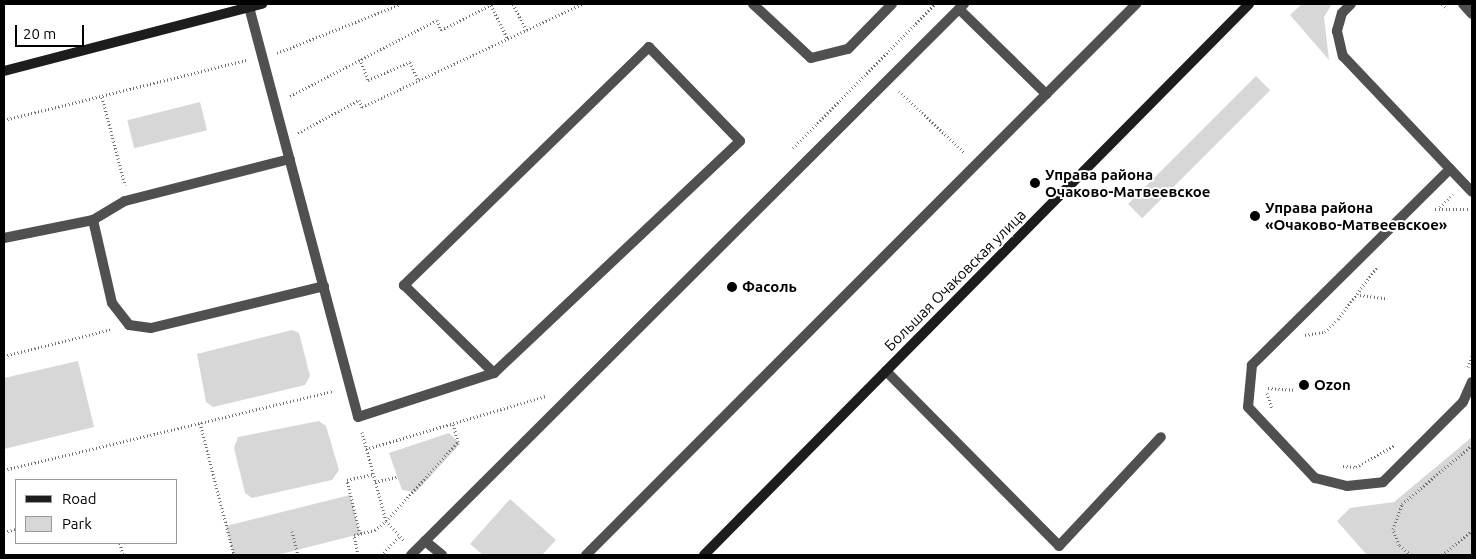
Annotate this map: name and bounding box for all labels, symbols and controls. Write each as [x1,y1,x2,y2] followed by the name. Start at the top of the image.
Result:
[18,15,86,47] scale bar
[23,25,56,42] text: 20 m
[1045,165,1210,200] place label: Управа района Очаково-Матвеевское
[1029,177,1041,189] marker: Управа района Очаково-Матвеевское
[1265,198,1447,233] place label: Управа района «Очаково-Матвеевское»
[881,206,1029,354] street label: Большая Очаковская улица
[1249,210,1261,222] marker: Управа района «Очаково-Матвеевское»
[742,278,797,296] place label: Фасоль
[726,281,738,293] marker: Фасоль
[1314,376,1351,394] place label: Ozon
[1298,379,1310,391] marker: Ozon
[15,479,178,544] legend
[62,490,97,507] text: Road
[62,515,92,532] text: Park

